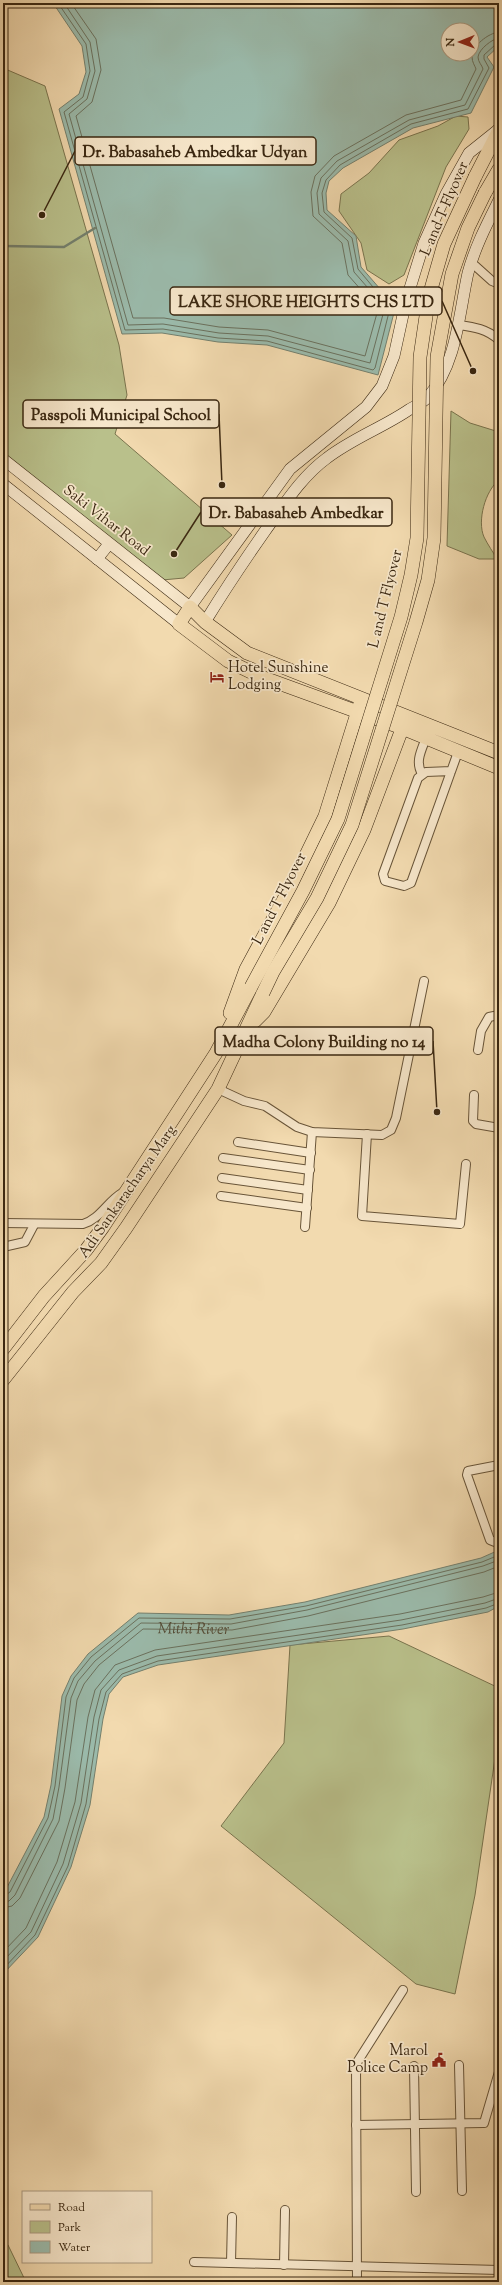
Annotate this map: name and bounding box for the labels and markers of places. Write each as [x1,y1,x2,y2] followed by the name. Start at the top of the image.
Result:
[75,137,316,165] callout: Dr. Babasaheb Ambedkar Udyan
[170,287,442,315] callout: LAKE SHORE HEIGHTS CHS LTD
[23,400,219,428] callout: Passpoli Municipal School
[201,498,392,526] callout: Dr. Babasaheb Ambedkar
[228,658,329,696] place label: Hotel Sunshine Lodging
[209,669,225,685] hotel icon: Hotel Sunshine Lodging
[215,1027,433,1055] callout: Madha Colony Building no 14
[347,2041,428,2079] place label: Marol Police Camp
[431,2052,447,2068] public building icon: Marol Police Camp

